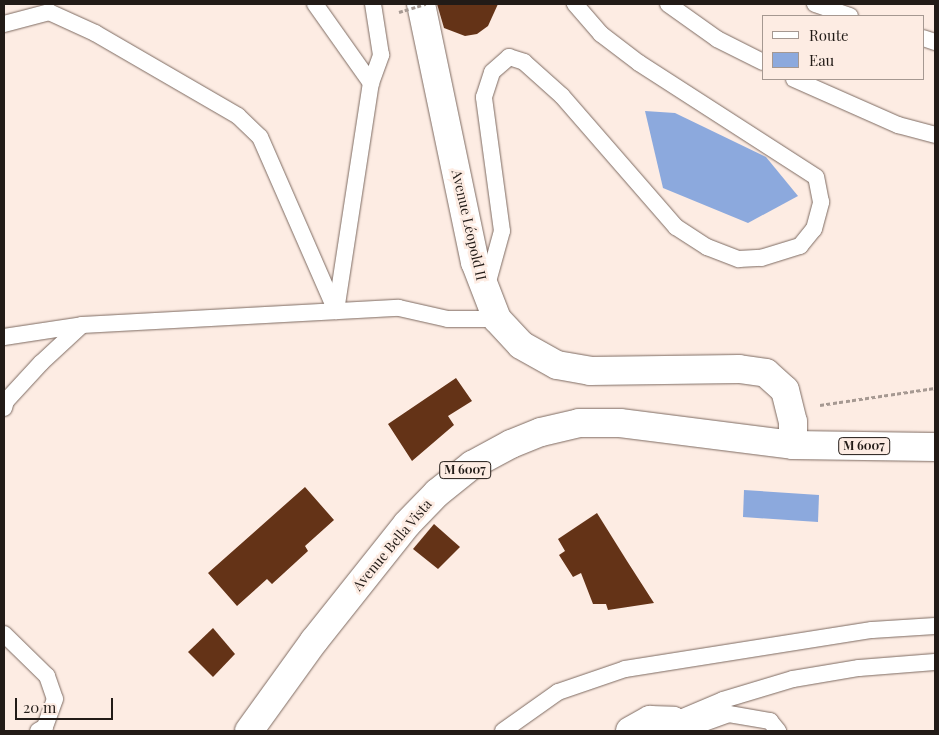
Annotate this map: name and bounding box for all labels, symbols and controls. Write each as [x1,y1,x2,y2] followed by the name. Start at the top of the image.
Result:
[762,15,924,80] legend
[809,25,849,45] text: Route
[809,50,834,70] text: Eau
[448,168,490,282] street label: Avenue Léopold II
[838,436,890,456] road number: M 6007
[439,460,491,480] road number: M 6007
[349,496,435,594] street label: Avenue Bella Vista
[18,688,115,720] scale bar
[23,697,56,717] text: 20 m

